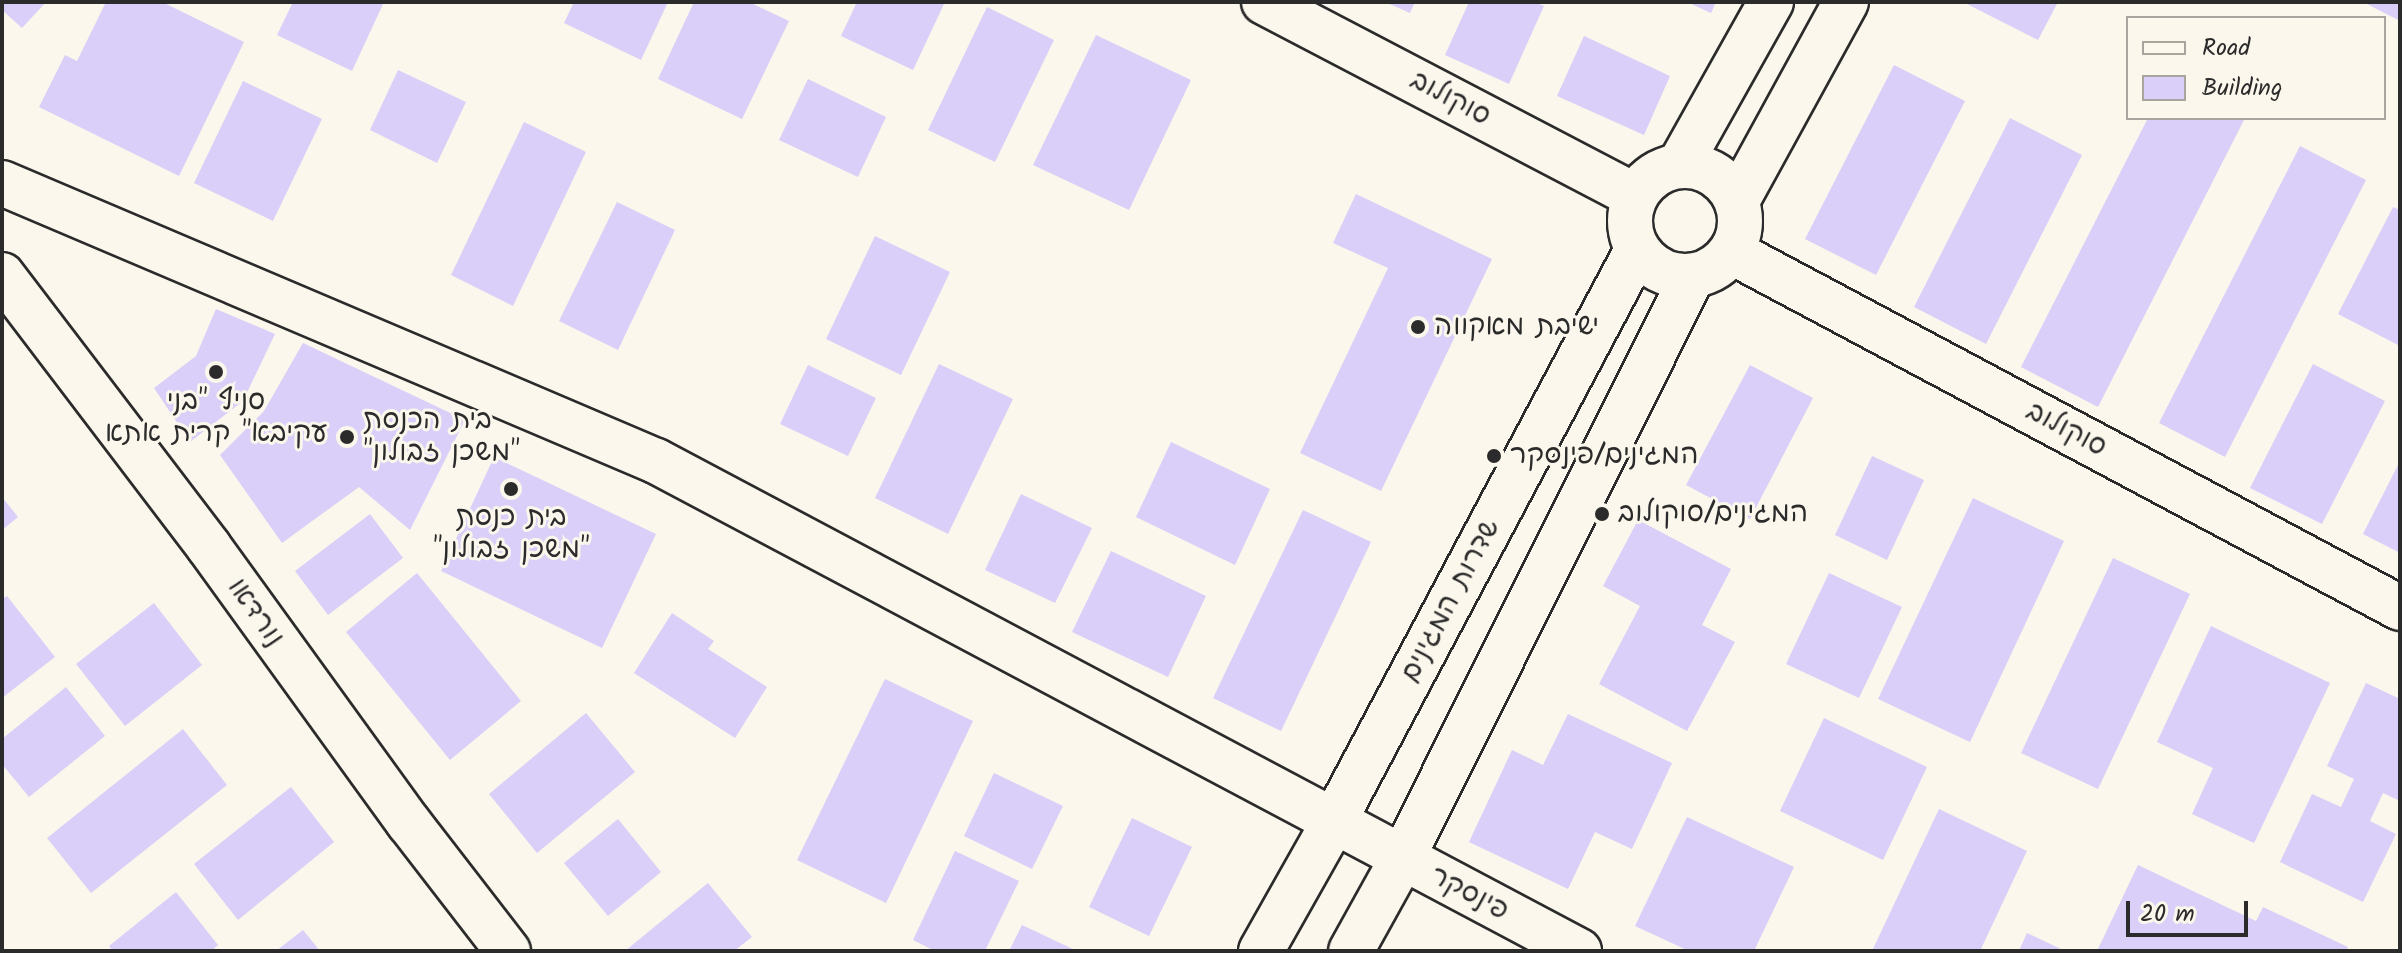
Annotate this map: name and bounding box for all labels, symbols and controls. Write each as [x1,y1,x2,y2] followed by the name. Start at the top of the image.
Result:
[2126,16,2386,120] legend
[2202,29,2250,68] text: Road
[1404,64,1496,134] street label: סוקולוב
[2202,69,2282,108] text: Building
[1434,310,1599,344] place label: ישיבת מאקווה
[1409,318,1427,336] marker: ישיבת מאקווה
[207,363,225,381] marker: סניף "בני עקיבא" קרית אתא
[105,385,327,451] place label: סניף "בני עקיבא" קרית אתא
[2020,395,2112,465] street label: סוקולוב
[363,404,519,470] place label: בית הכנסת "משכן זבולון"
[338,428,356,446] marker: בית הכנסת "משכן זבולון"
[1510,439,1698,473] place label: המגינים/פינסקר
[1485,447,1503,465] marker: המגינים/פינסקר
[502,480,520,498] marker: בית כנסת "משכן זבולון"
[1618,497,1808,531] place label: המגינים/סוקולוב
[433,501,589,567] place label: בית כנסת "משכן זבולון"
[1593,505,1611,523] marker: המגינים/סוקולוב
[1394,514,1508,688] street label: שדרות המגינים
[219,572,291,654] street label: נורדאו
[1424,859,1514,929] street label: פינסקר
[2130,885,2252,935] scale bar
[2140,895,2195,934] text: 20 m

